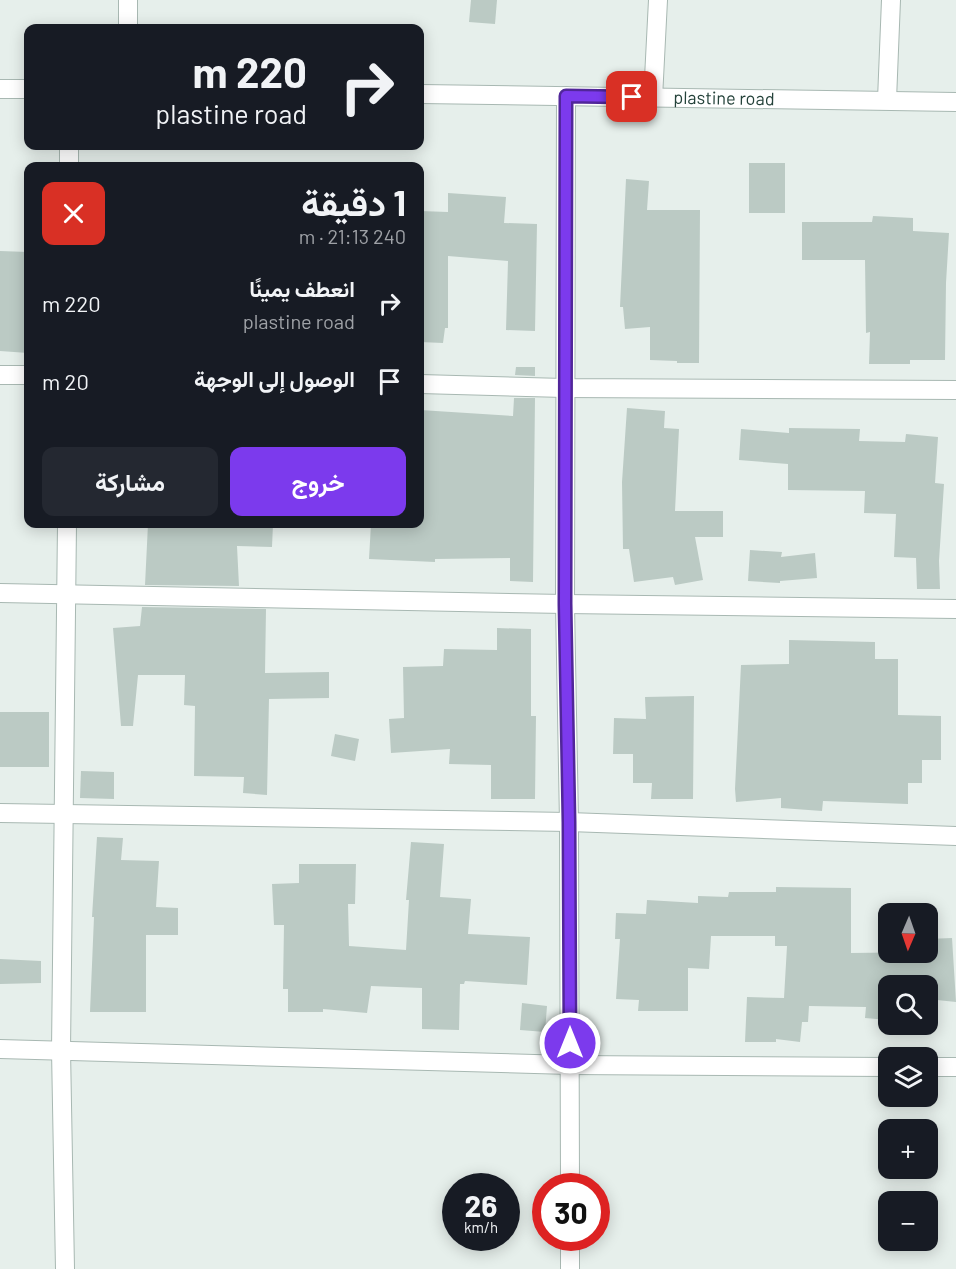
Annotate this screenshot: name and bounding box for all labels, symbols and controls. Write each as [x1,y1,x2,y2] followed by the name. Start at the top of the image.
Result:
[193,46,307,96] text: 220 m
[328,48,406,126] icon: right
[606,71,657,122] pin
[615,80,648,113] icon: arrive
[673,86,775,109] street label: plastine road
[155,97,307,129] text: plastine road
[301,180,406,223] text: 1 دقيقة
[42,182,105,245] button: close
[299,224,406,248] text: 240 m · 21:13
[249,275,355,301] text: انعطف يمينًا
[373,287,406,320] icon: right
[42,290,101,316] text: 220 m
[243,309,355,333] text: plastine road
[194,365,355,391] text: الوصول إلى الوجهة
[373,365,406,398] icon: arrive
[42,368,89,394] text: 20 m
[42,447,218,516] button: مشاركة
[230,447,406,516] button: خروج
[878,903,938,963] north arrow
[878,903,938,1251] map controls
[878,975,938,1035] button: search
[538,1011,602,1075] position arrow
[878,1047,938,1107] button: layers
[878,1119,938,1179] button: +
[532,1173,610,1251] speed limit sign: 30
[465,1187,497,1223] text: 26
[878,1191,938,1251] button: −
[464,1218,498,1236] text: km/h

